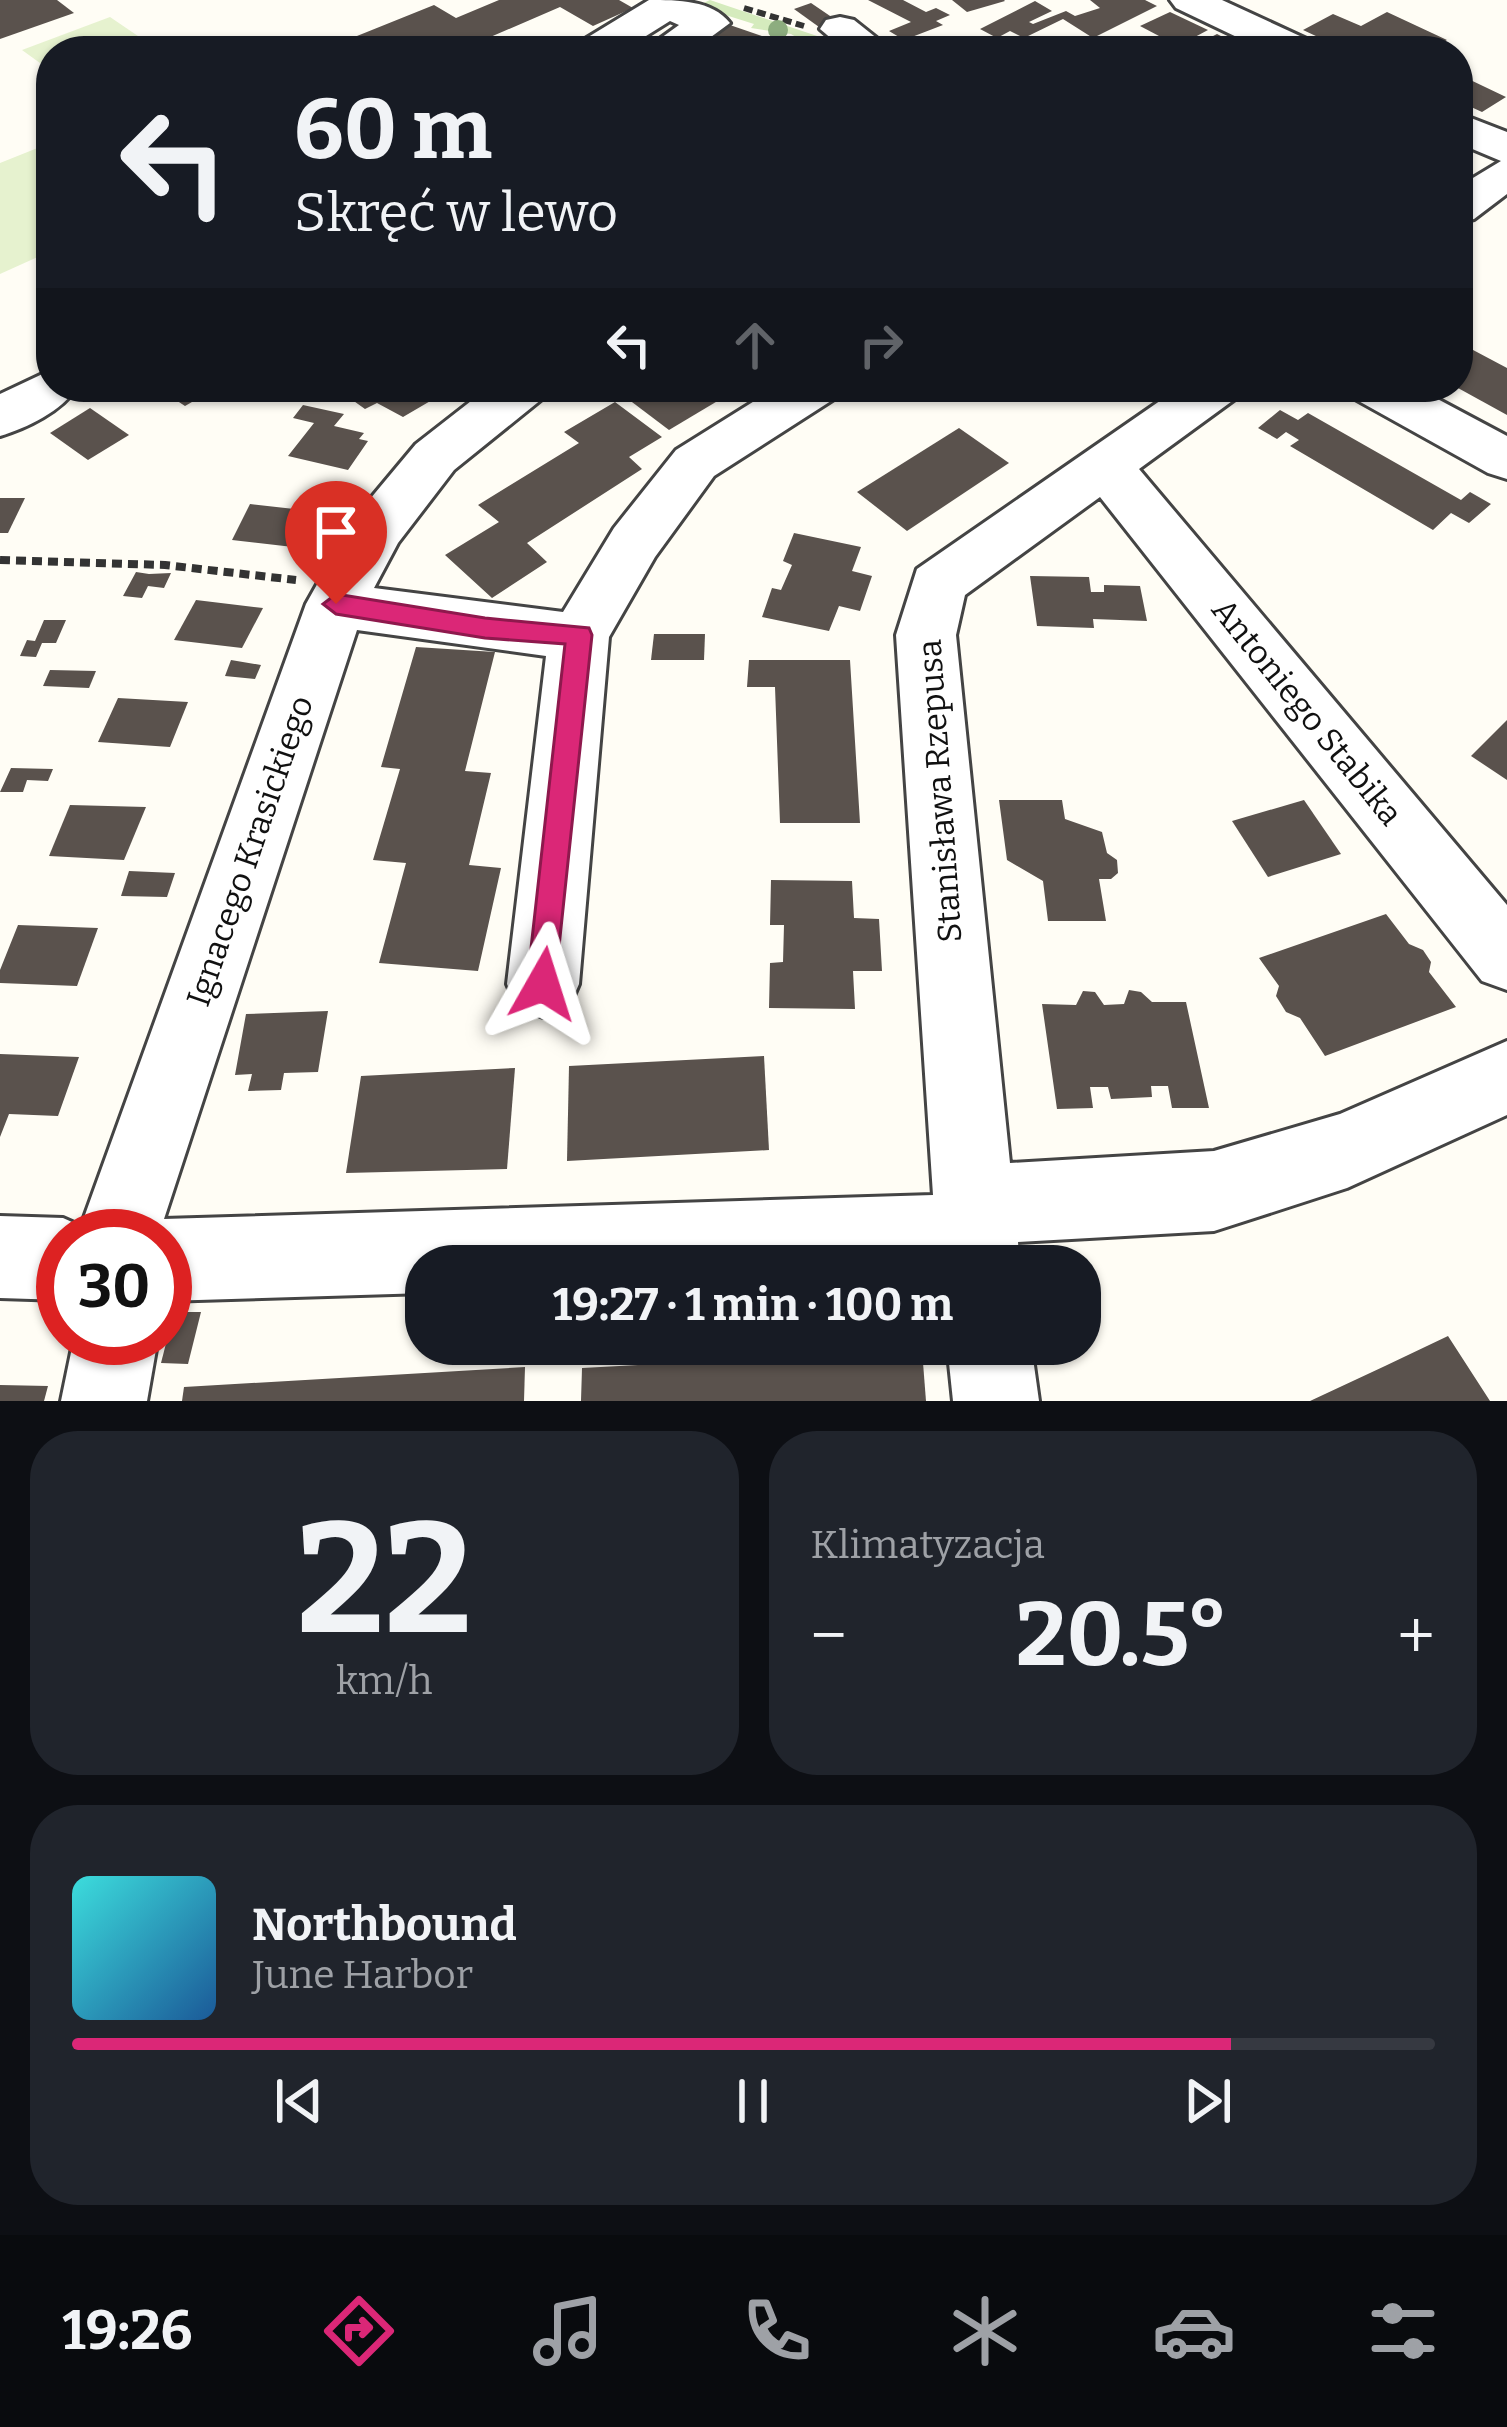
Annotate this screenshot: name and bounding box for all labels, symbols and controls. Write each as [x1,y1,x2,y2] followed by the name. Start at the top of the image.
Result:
[294,79,492,180] text: 60 m
[96,84,252,240] icon: left
[294,181,618,245] text: Skręć w lewo
[596,312,662,378] icon: left
[722,312,788,378] icon: ahead
[848,312,914,378] icon: right
[285,481,387,604] pin
[303,499,369,565] icon: arrive
[1203,591,1411,833] street label: Antoniego Stabika
[909,638,971,944] street label: Stanisława Rzepusa
[178,691,322,1011] street label: Ignacego Krasickiego
[480,921,606,1047] position arrow
[36,1209,192,1365] speed limit sign: 30
[553,1278,953,1332] text: 19:27 · 1 min · 100 m
[296,1486,472,1673] text: 22
[811,1522,1045,1568] text: Klimatyzacja
[1016,1581,1228,1689] text: 20.5°
[811,1596,847,1675] text: −
[1397,1596,1435,1675] text: +
[336,1658,433,1704] text: km/h
[252,1898,517,1952] text: Northbound
[252,1952,473,1998] text: June Harbor
[266,2068,332,2134] icon: previous
[720,2068,786,2134] icon: pause
[1175,2068,1241,2134] icon: next
[317,2289,401,2373] icon: directions
[526,2289,610,2373] icon: music
[735,2289,819,2373] icon: phone
[943,2289,1027,2373] icon: climate
[1152,2289,1236,2373] icon: car
[1361,2289,1445,2373] icon: filters
[62,2299,192,2363] text: 19:26

